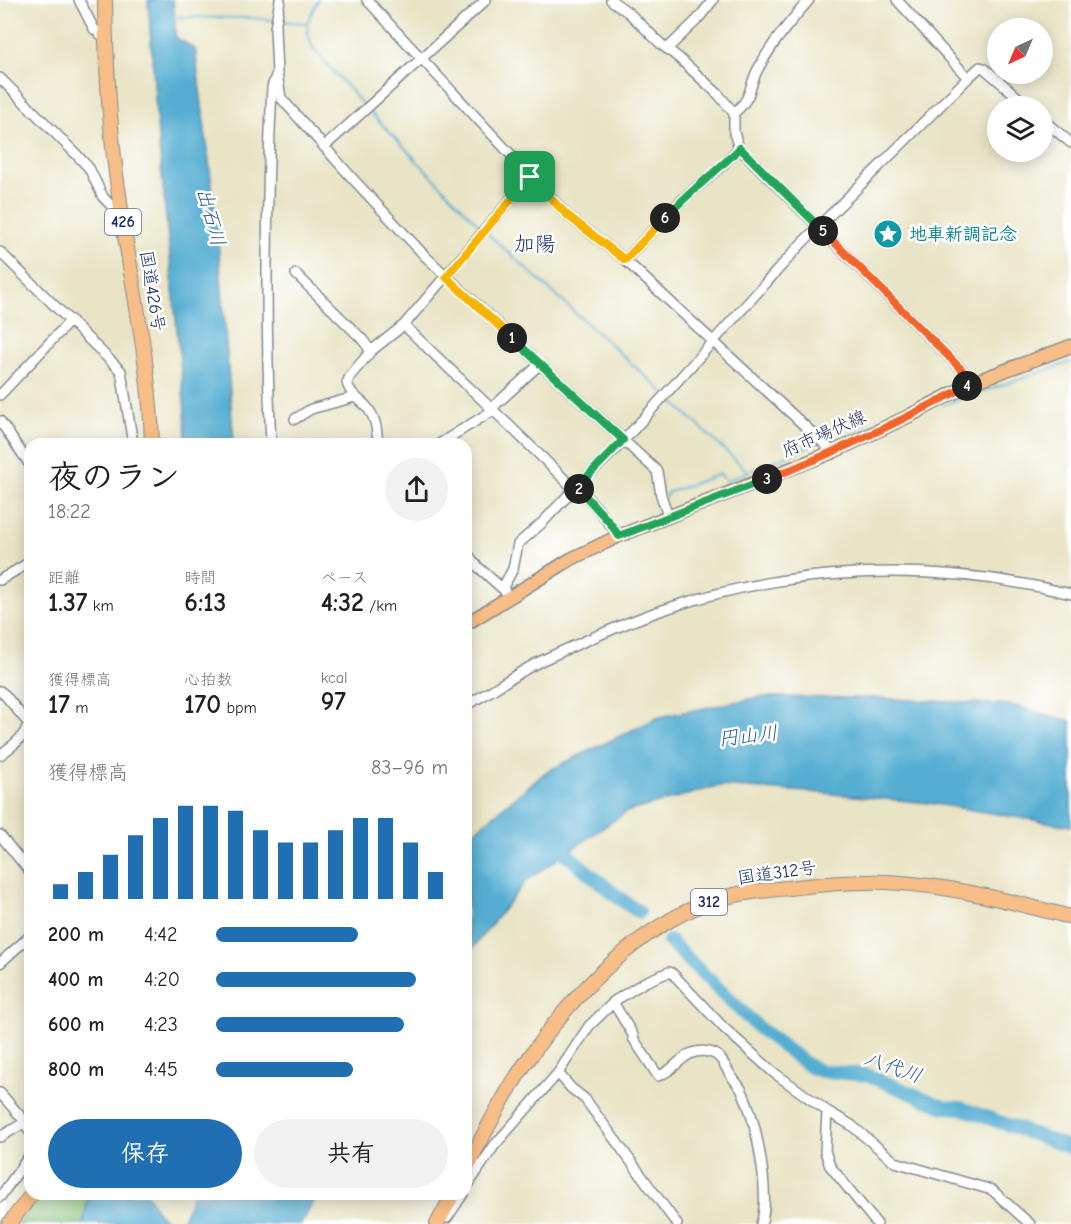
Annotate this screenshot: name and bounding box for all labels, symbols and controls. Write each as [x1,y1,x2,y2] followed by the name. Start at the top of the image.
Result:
[987,18,1053,84] north arrow
[987,18,1053,162] map controls
[987,96,1053,162] button: layers
[504,151,555,202] pin
[513,160,546,193] icon: arrive
[192,185,230,249] water label: 出石川
[650,203,680,233] pin: 6
[105,209,141,235] road number: 426
[661,209,669,227] text: 6
[808,216,838,246] pin: 5
[872,218,904,250] place icon: 地車新調記念
[819,222,827,240] text: 5
[909,224,1017,245] place label: 地車新調記念
[514,232,556,256] district label: 加陽
[135,249,169,333] street label: 国道426号
[497,323,527,353] pin: 1
[509,329,515,347] text: 1
[952,371,982,401] pin: 4
[963,377,971,395] text: 4
[779,406,869,462] street label: 府市場伏線
[48,458,180,496] text: 夜のラン
[385,458,448,521] button: share
[752,464,782,494] pin: 3
[763,470,771,488] text: 3
[564,474,594,504] pin: 2
[575,480,583,498] text: 2
[48,500,91,523] text: 18:22
[48,569,80,587] text: 距離
[184,569,216,587] text: 時間
[321,569,368,587] text: ペース
[48,588,87,618] text: 1.37
[184,588,226,618] text: 6:13
[321,588,364,618] text: 4:32
[87,597,114,615] text: km
[364,597,397,615] text: /km
[321,669,348,687] text: kcal
[48,671,112,689] text: 獲得標高
[184,671,232,689] text: 心拍数
[321,687,346,717] text: 97
[48,690,70,720] text: 17
[184,690,221,720] text: 170
[70,699,89,717] text: m
[221,699,257,717] text: bpm
[717,721,779,751] water label: 円山川
[371,756,448,779] text: 83–96 m
[48,761,128,784] text: 獲得標高
[736,857,818,889] street label: 国道312号
[691,889,727,915] road number: 312
[48,923,104,946] text: 200 m
[144,923,177,946] text: 4:42
[48,968,103,991] text: 400 m
[144,968,180,991] text: 4:20
[48,1013,104,1036] text: 600 m
[144,1013,178,1036] text: 4:23
[861,1046,925,1088] water label: 八代川
[48,1058,104,1081] text: 800 m
[144,1058,178,1081] text: 4:45
[48,1119,242,1188] button: 保存
[254,1119,448,1188] button: 共有

